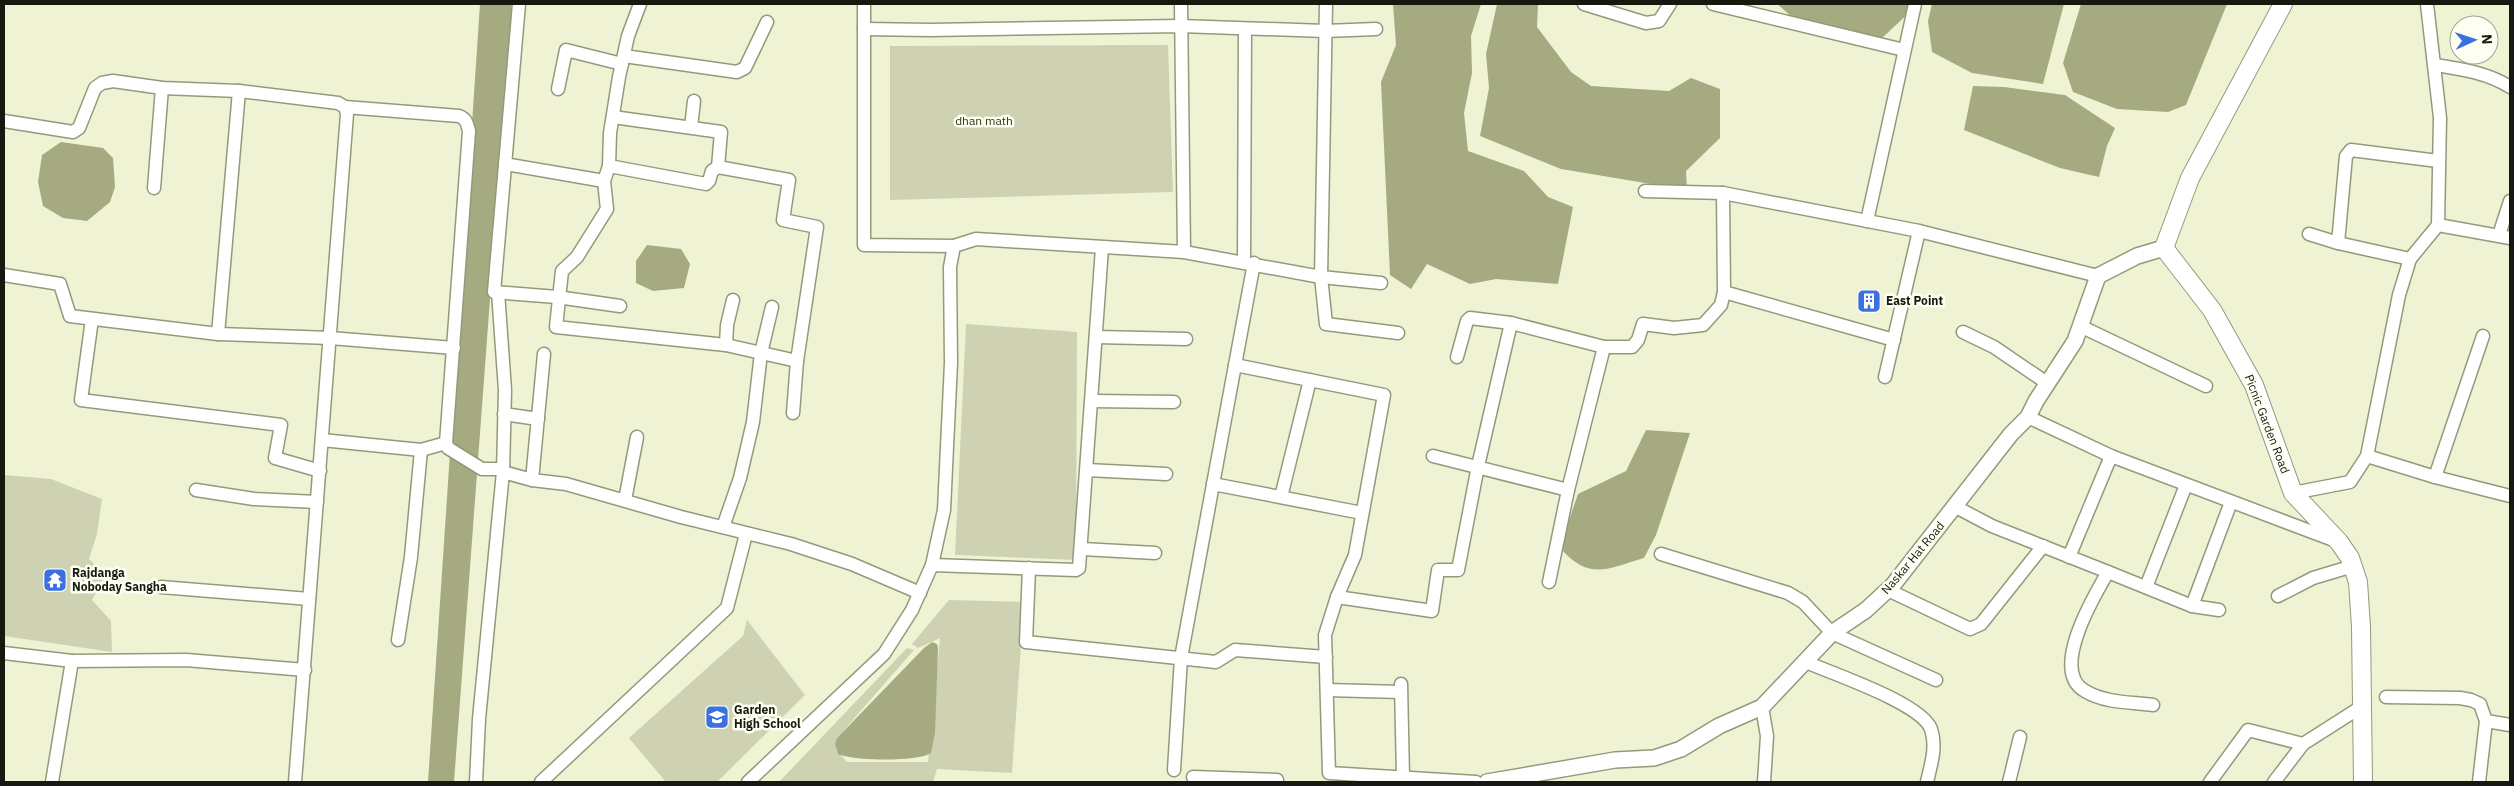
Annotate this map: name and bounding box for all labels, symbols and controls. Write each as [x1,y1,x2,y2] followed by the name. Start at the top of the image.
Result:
[2449,15,2499,65] north arrow
[2478,34,2496,45] text: N
[955,113,1013,128] park label: dhan math
[1856,288,1882,314] building icon: East Point
[1886,293,1943,308] place label: East Point
[2242,372,2293,475] street label: Picnic Garden Road
[1878,518,1947,597] street label: Naskar Hat Road
[72,565,167,594] place label: Rajdanga Noboday Sangha
[42,567,68,593] temple icon: Rajdanga Noboday Sangha
[734,702,801,731] place label: Garden High School
[704,704,730,730] school or university icon: Garden High School

